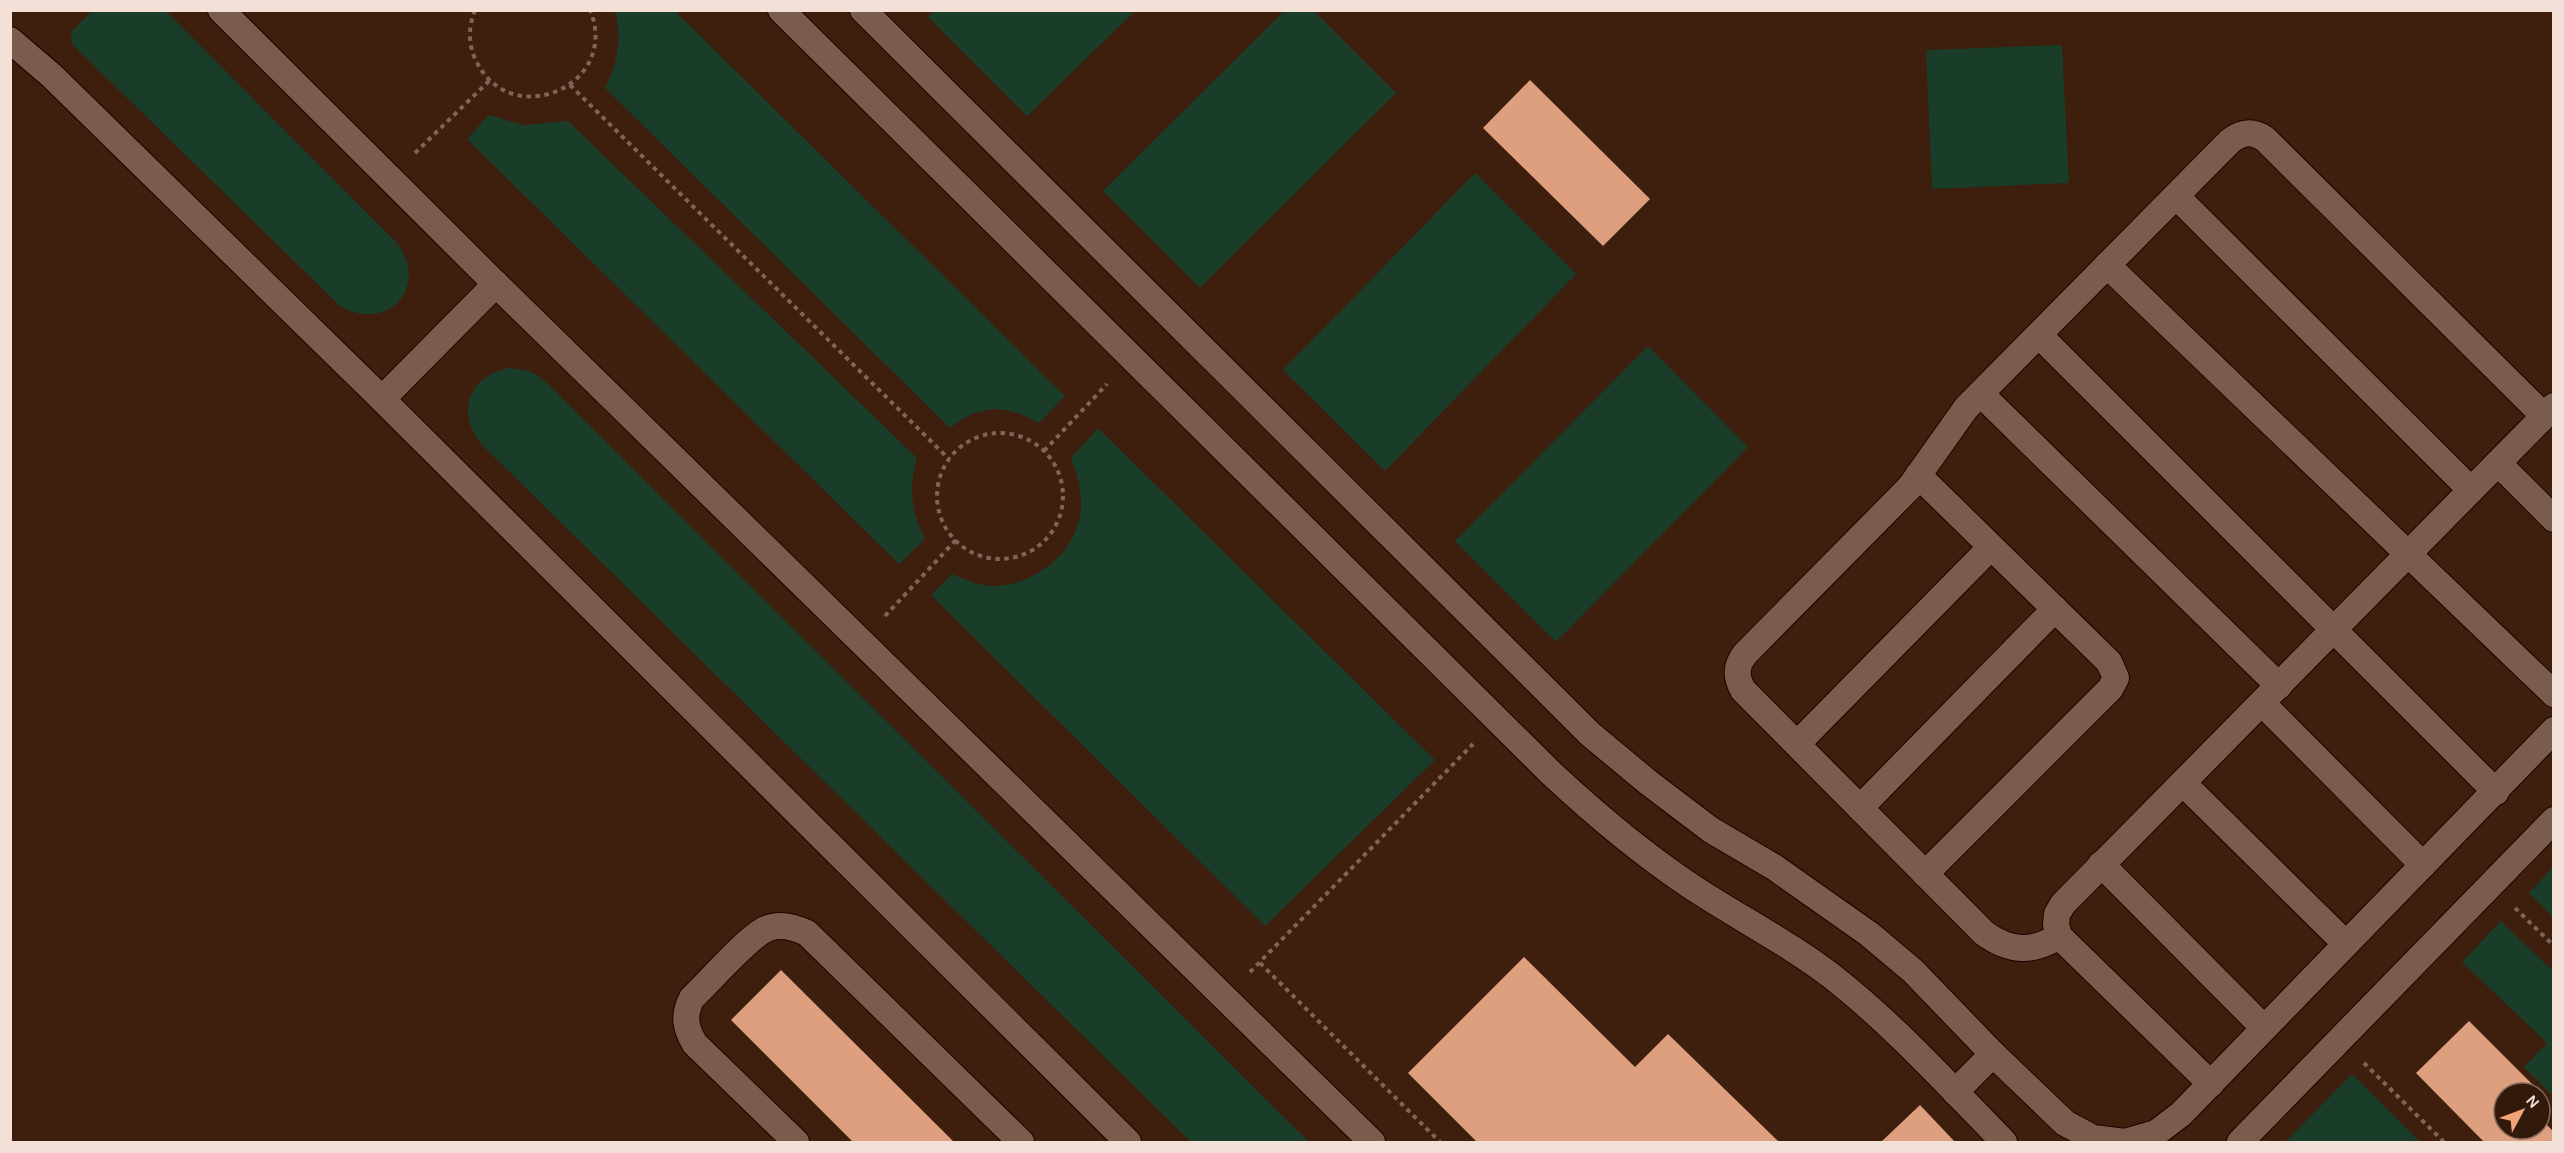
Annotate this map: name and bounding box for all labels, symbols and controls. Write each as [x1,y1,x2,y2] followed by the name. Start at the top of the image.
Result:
[2492,1081,2552,1141] north arrow
[2522,1091,2544,1112] text: N

